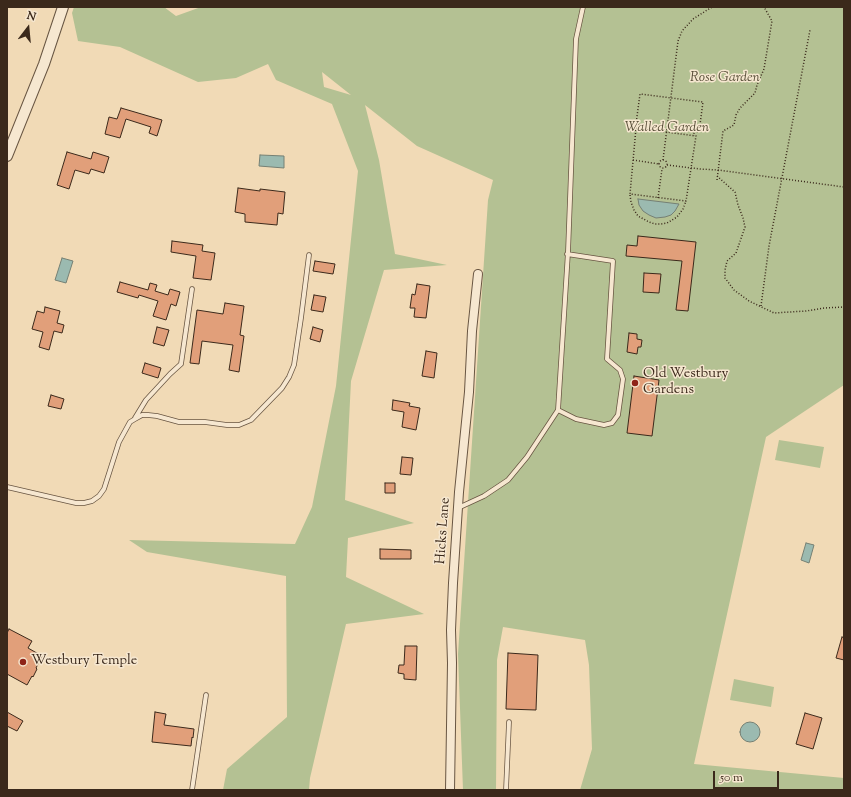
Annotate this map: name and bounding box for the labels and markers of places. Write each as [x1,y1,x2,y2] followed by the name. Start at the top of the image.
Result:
[643,367,728,400] place label: Old Westbury Gardens
[630,378,640,388] marker: Old Westbury Gardens
[31,654,137,670] place label: Westbury Temple
[18,657,28,667] marker: Westbury Temple

